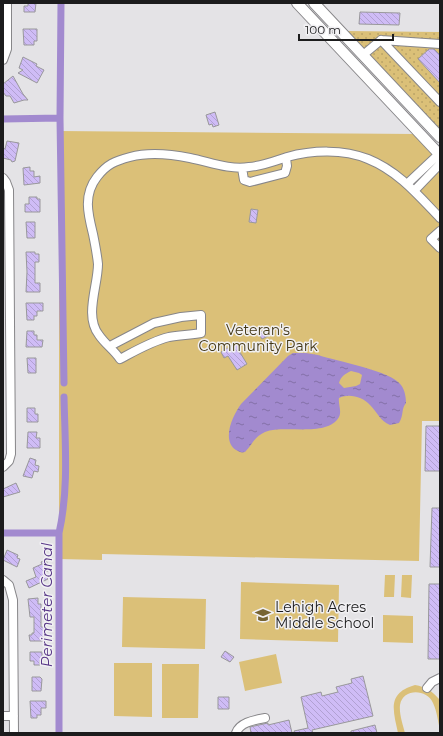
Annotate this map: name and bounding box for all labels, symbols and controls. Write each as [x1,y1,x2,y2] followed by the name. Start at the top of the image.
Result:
[299,16,393,42] scale bar
[305,22,341,37] text: 100 m
[198,321,318,355] park label: Veteran's Community Park
[37,543,56,667] water label: Perimeter Canal
[275,598,374,632] place label: Lehigh Acres Middle School
[254,606,272,624] school or university icon: Lehigh Acres Middle School

